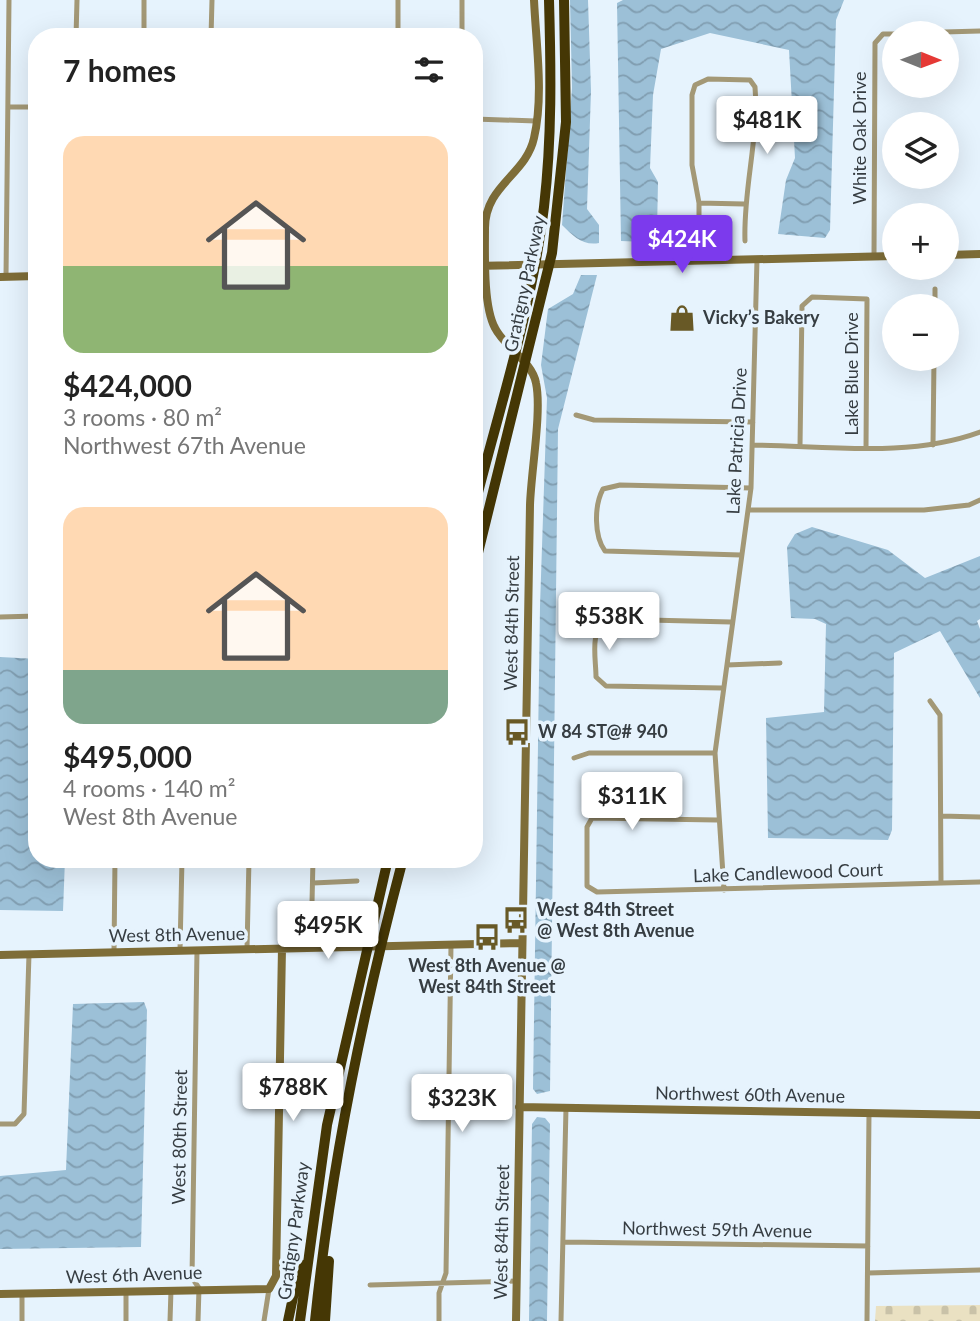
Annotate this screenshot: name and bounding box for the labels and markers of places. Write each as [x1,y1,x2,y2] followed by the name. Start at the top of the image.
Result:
[718,96,816,156] pin: $481K
[633,216,731,275] pin: $424K
[667,303,697,333] shop icon: Vicky’s Bakery
[702,306,820,328] place label: Vicky’s Bakery
[560,592,658,652] pin: $538K
[502,717,532,747] bus stop icon: W 84 ST@# 940
[538,720,668,742] place label: W 84 ST@# 940
[583,772,681,832] pin: $311K
[537,898,695,941] place label: West 84th Street @ West 8th Avenue
[279,902,377,961] pin: $495K
[501,905,531,935] bus stop icon: West 84th Street @ West 8th Avenue
[472,922,502,952] bus stop icon: West 8th Avenue @ West 84th Street
[408,954,566,997] place label: West 8th Avenue @ West 84th Street
[244,1064,342,1123] pin: $788K
[413,1074,511,1134] pin: $323K

